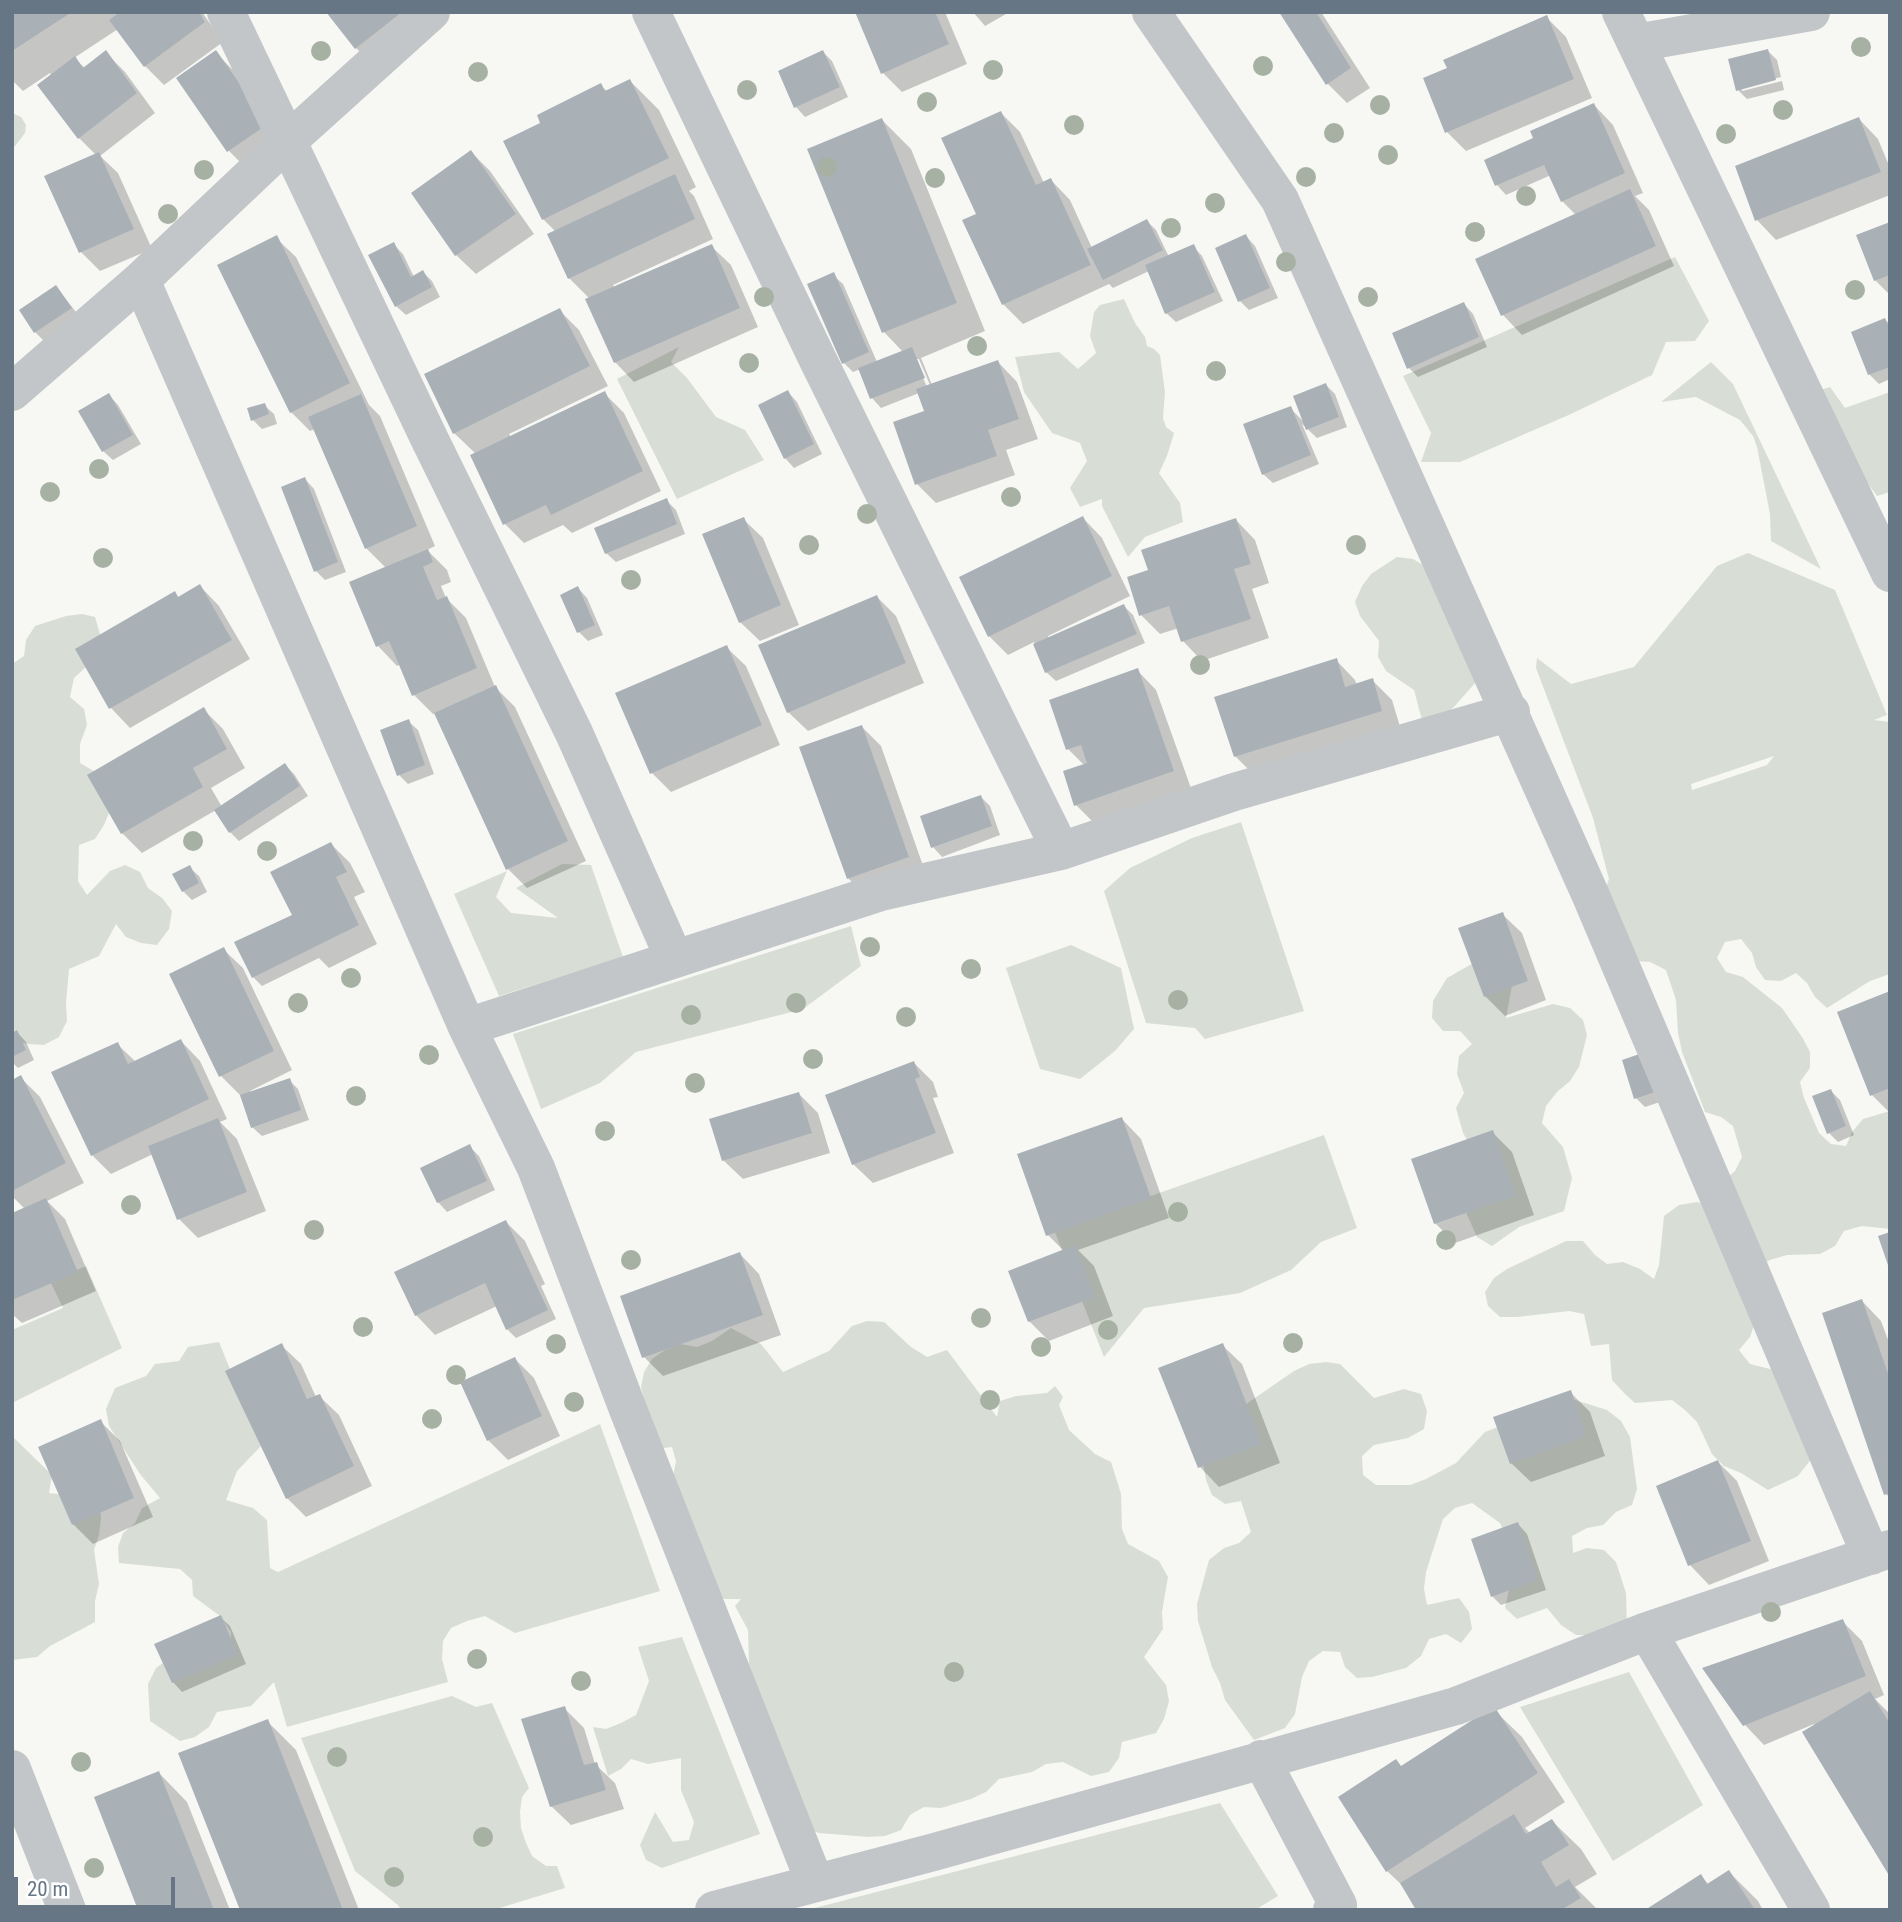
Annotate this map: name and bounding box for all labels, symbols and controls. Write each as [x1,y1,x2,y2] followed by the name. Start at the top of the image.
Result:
[18,1862,178,1906] scale bar
[27,1877,68,1901] text: 20 m

